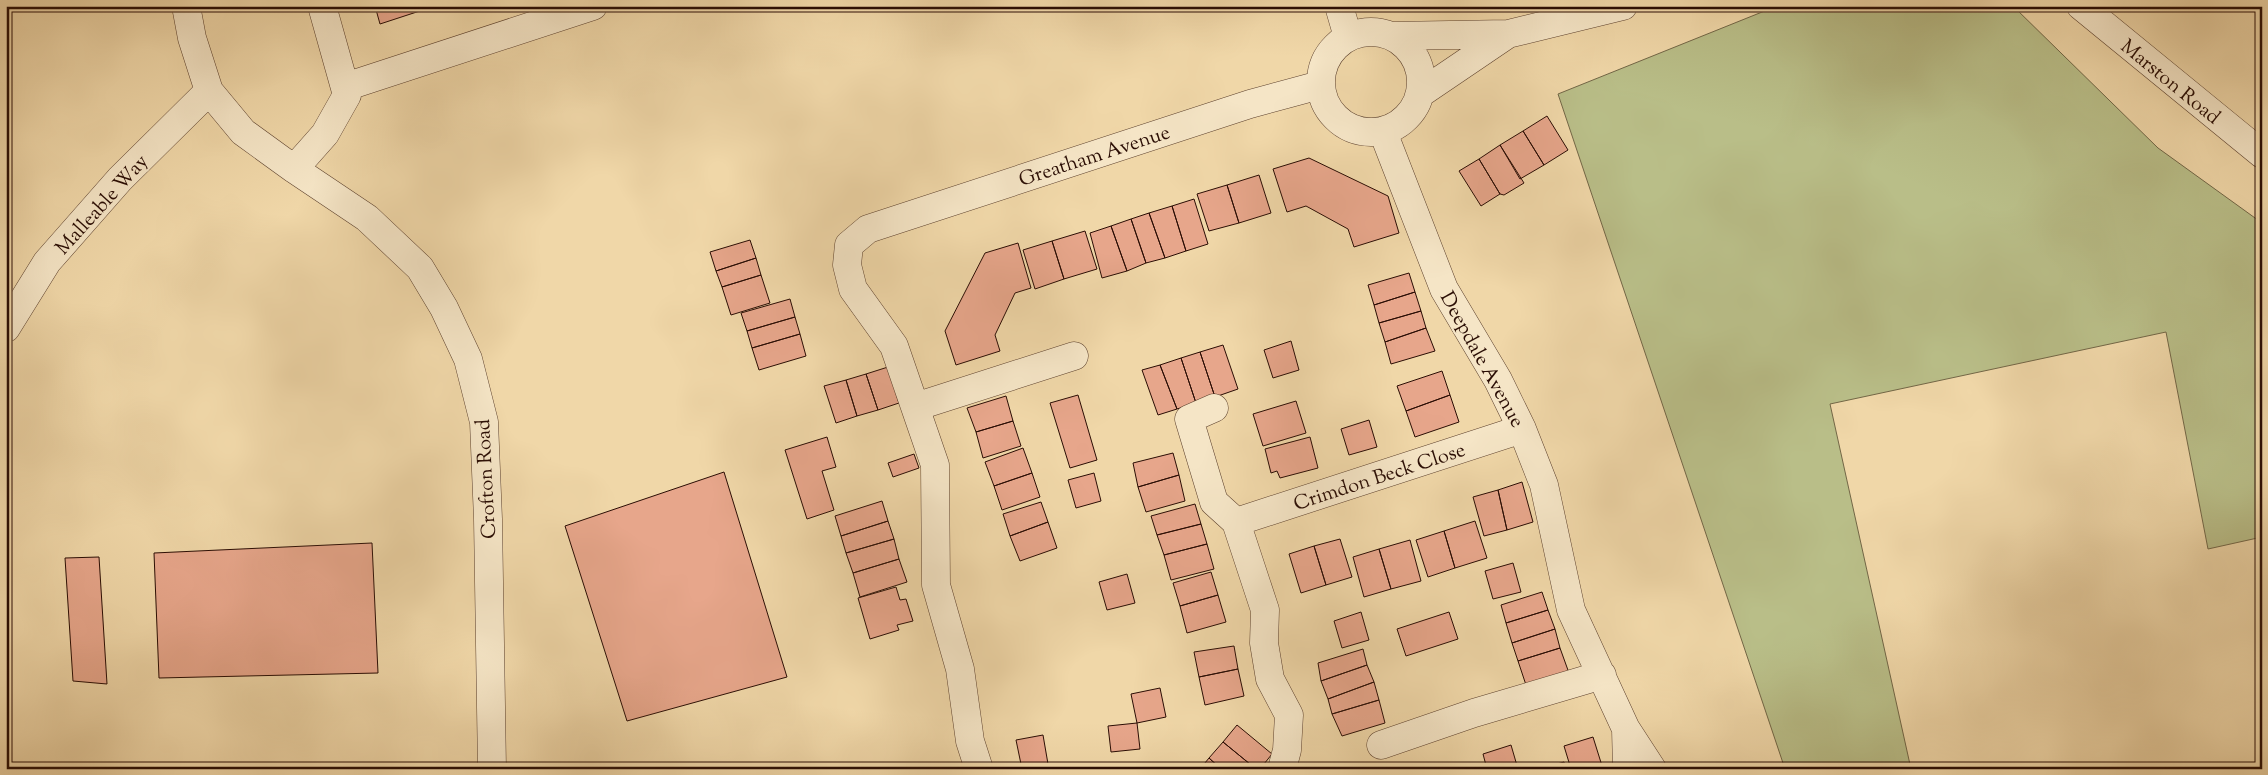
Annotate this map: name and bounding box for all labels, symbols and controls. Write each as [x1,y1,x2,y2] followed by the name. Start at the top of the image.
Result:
[2113,33,2226,132] street label: Marston Road
[1015,119,1174,196] street label: Greatham Avenue
[50,149,156,262] street label: Malleable Way
[1431,287,1530,434] street label: Deepdale Avenue
[470,418,505,540] street label: Crofton Road
[1290,437,1469,520] street label: Crimdon Beck Close

